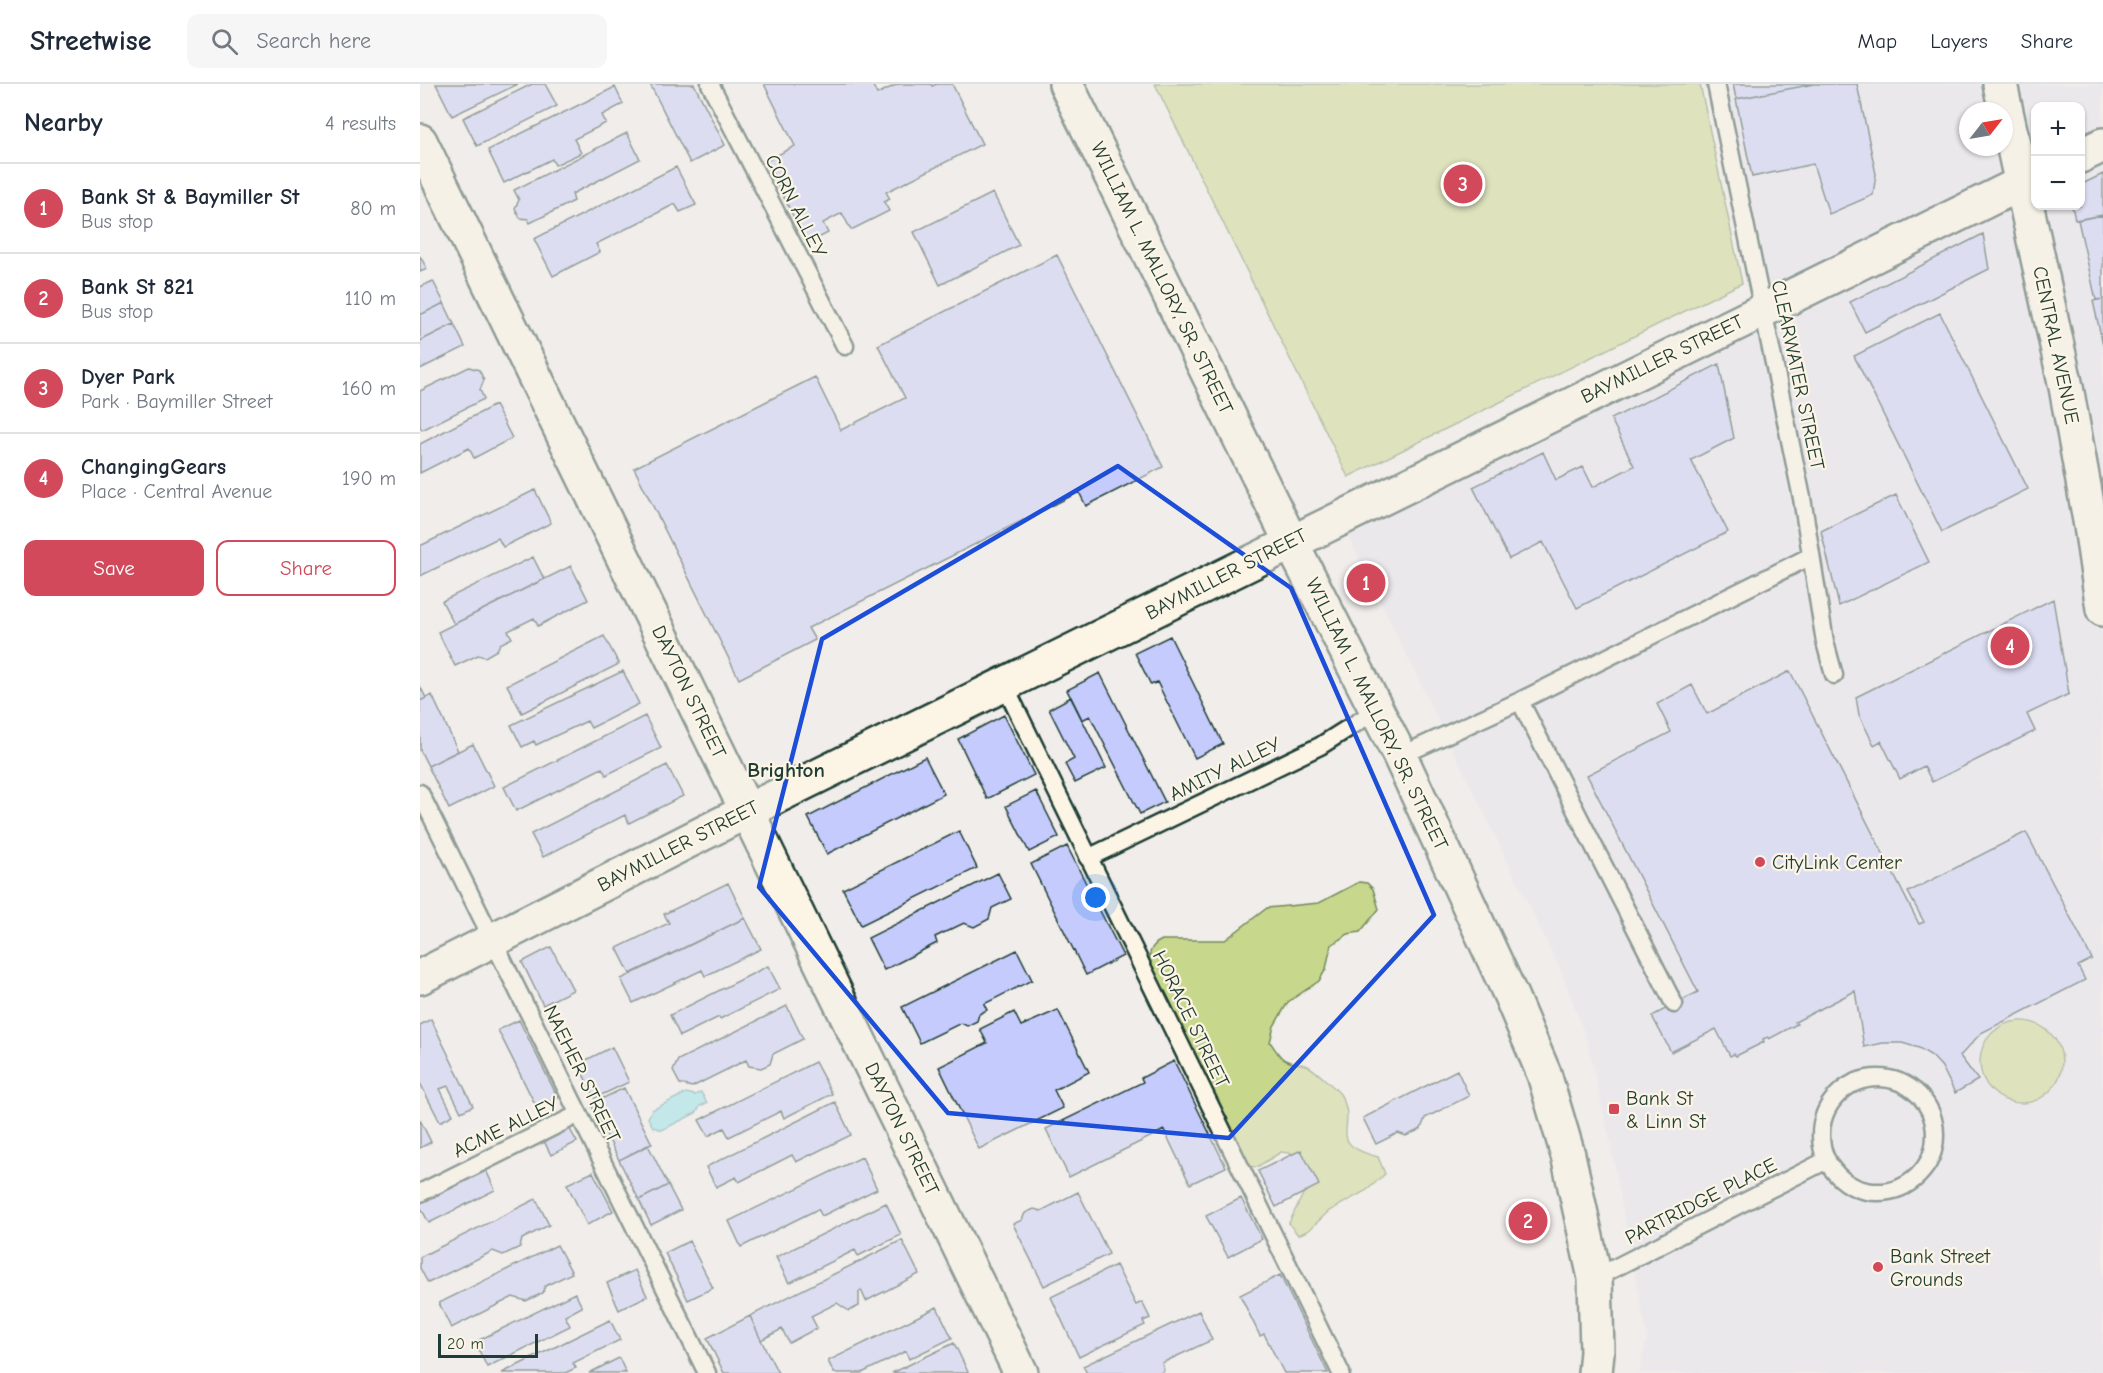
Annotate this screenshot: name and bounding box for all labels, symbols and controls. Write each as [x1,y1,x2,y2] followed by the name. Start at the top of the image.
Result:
[187,14,607,68] search box
[30,25,151,57] text: Streetwise
[208,25,241,58] icon: search
[256,28,371,54] text: Search here
[1858,29,1897,53] text: Map
[1930,29,1988,53] text: Layers
[2021,29,2073,53] text: Share
[1959,102,2013,156] north arrow
[2031,102,2085,210] map controls
[2031,102,2085,156] button: +
[24,108,103,138] text: Nearby
[325,112,396,135] text: 4 results
[1086,138,1238,418] street label: WILLIAM L. MALLORY, SR. STREET
[760,151,832,261] street label: CORN ALLEY
[2031,156,2085,210] button: −
[1444,162,1482,206] pin: 3
[81,184,299,210] text: Bank St & Baymiller St
[40,197,47,220] text: 1
[350,197,396,220] text: 80 m
[81,210,153,233] text: Bus stop
[2028,264,2084,426] street label: CENTRAL AVENUE
[81,274,194,300] text: Bank St 821
[1767,278,1829,472] street label: CLEARWATER STREET
[39,287,48,310] text: 2
[345,287,396,310] text: 110 m
[81,300,153,323] text: Bus stop
[1577,309,1748,408] street label: BAYMILLER STREET
[81,364,175,390] text: Dyer Park
[39,377,48,400] text: 3
[342,377,396,400] text: 160 m
[81,390,272,413] text: Park · Baymiller Street
[81,454,226,480] text: ChangingGears
[39,467,48,490] text: 4
[342,467,396,490] text: 190 m
[81,480,272,503] text: Place · Central Avenue
[1142,523,1311,625] street label: BAYMILLER STREET
[24,540,204,596] button: Save
[216,540,396,596] button: Share
[1346,560,1386,606] pin: 1
[1301,574,1453,854] street label: WILLIAM L. MALLORY, SR. STREET
[647,622,731,763] street label: DAYTON STREET
[1990,624,2030,668] pin: 4
[1166,732,1284,806] street label: AMITY ALLEY
[747,758,825,782] district label: Brighton
[594,795,763,897] street label: BAYMILLER STREET
[1772,851,1902,874] place label: CityLink Center
[1753,855,1767,869] marker: CityLink Center
[1081,883,1110,912] your location
[1148,947,1234,1092] street label: HORACE STREET
[539,1002,625,1147] street label: NAEHER STREET
[860,1059,944,1200] street label: DAYTON STREET
[1626,1087,1707,1133] place label: Bank St & Linn St
[449,1091,563,1163] street label: ACME ALLEY
[1607,1102,1621,1116] marker: Bank St & Linn St
[1621,1153,1781,1249] street label: PARTRIDGE PLACE
[1508,1198,1548,1244] pin: 2
[1890,1245,1991,1291] place label: Bank Street Grounds
[1871,1260,1885,1274] marker: Bank Street Grounds
[438,1331,538,1358] scale bar
[447,1335,484,1353] text: 20 m

